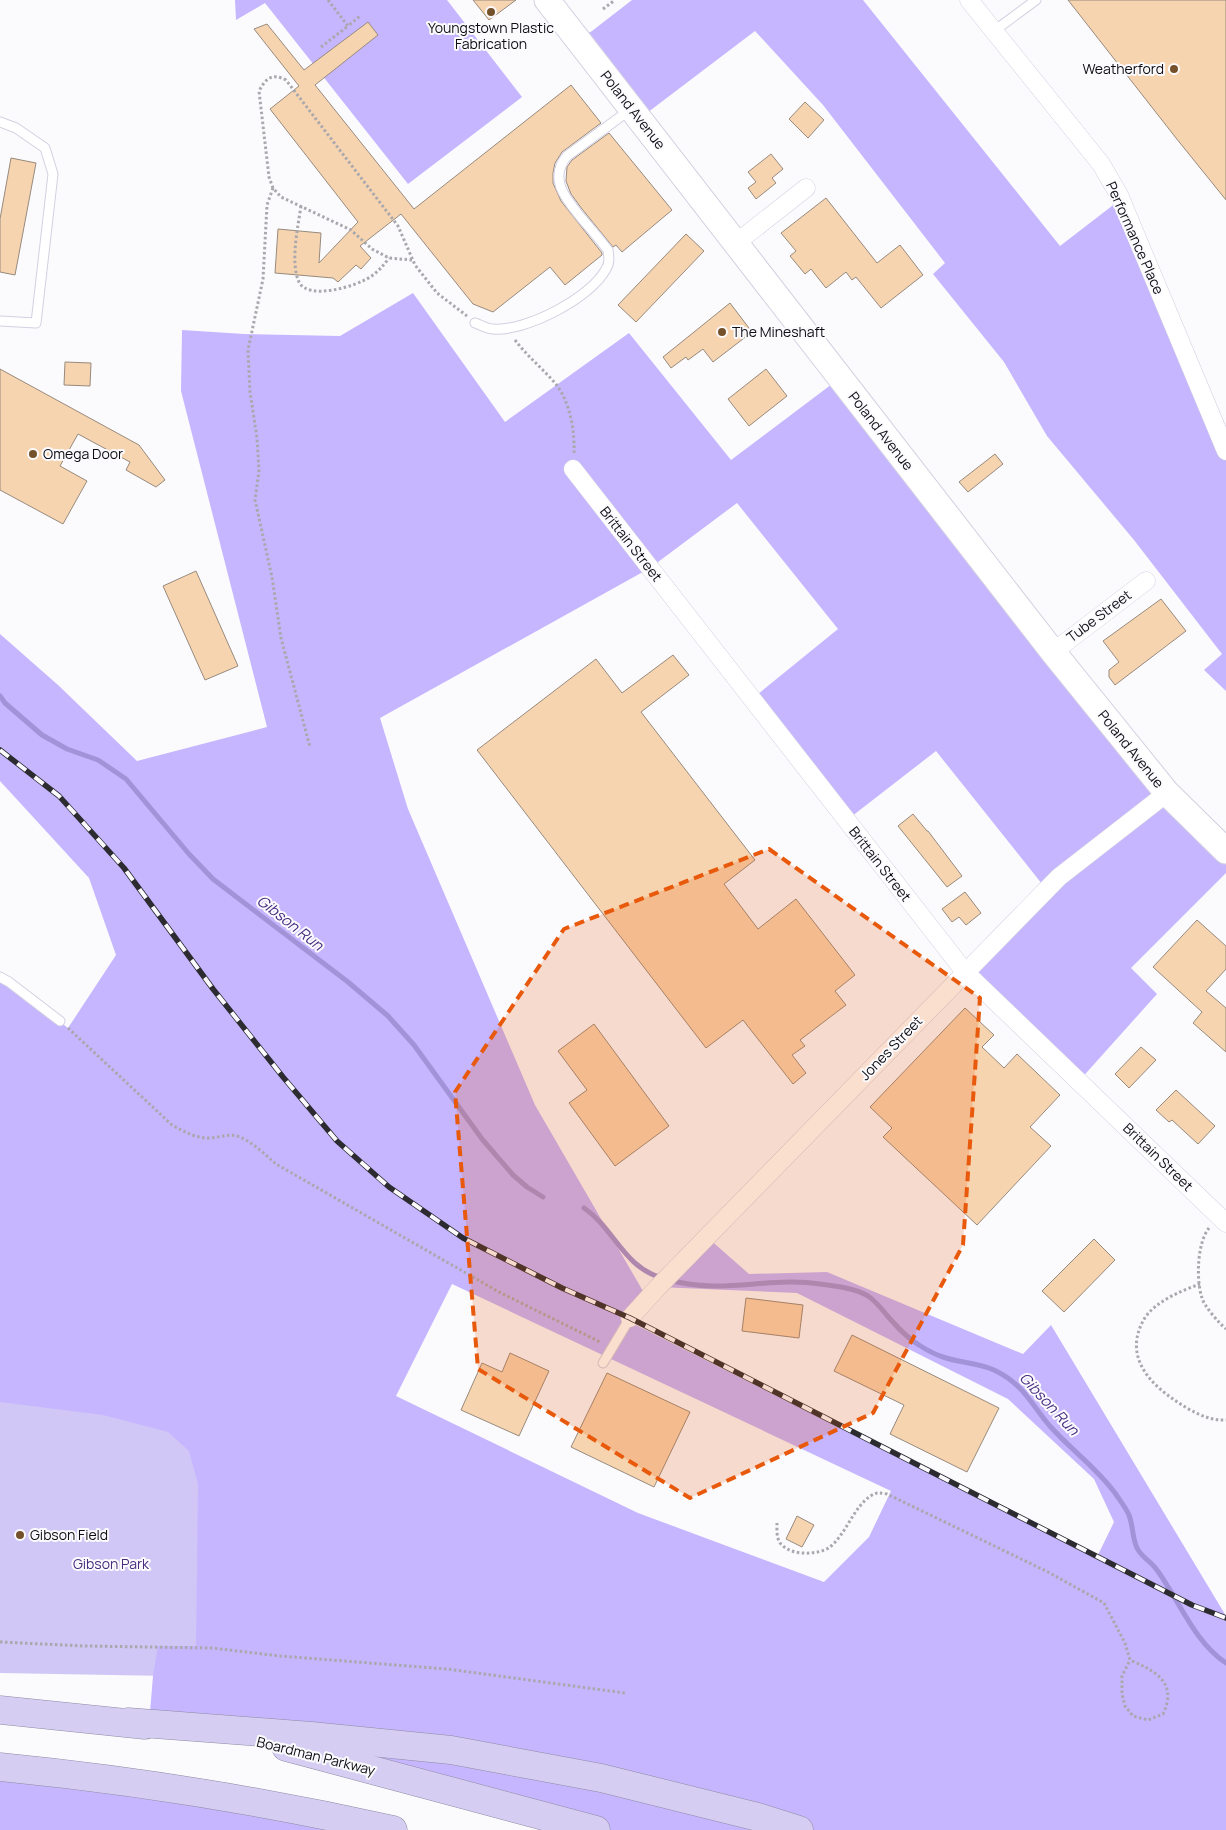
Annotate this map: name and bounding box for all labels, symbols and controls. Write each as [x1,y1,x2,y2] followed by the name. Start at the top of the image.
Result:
[485,6,497,18] marker: Youngstown Plastic Fabrication
[428,18,554,53] place label: Youngstown Plastic Fabrication
[1083,59,1164,78] place label: Weatherford
[1168,63,1180,75] marker: Weatherford
[597,66,670,153] street label: Poland Avenue
[1102,179,1169,297] street label: Performance Place
[732,322,826,341] place label: The Mineshaft
[716,326,728,338] marker: The Mineshaft
[845,387,918,474] street label: Poland Avenue
[43,444,123,463] place label: Omega Door
[27,448,39,460] marker: Omega Door
[596,502,667,586] street label: Brittain Street
[1062,585,1135,646] street label: Tube Street
[1094,706,1169,792] street label: Poland Avenue
[845,822,916,906] street label: Brittain Street
[253,890,329,956] water label: Gibson Run
[855,1011,926,1084] street label: Jones Street
[1119,1118,1198,1195] street label: Brittain Street
[1015,1368,1085,1440] water label: Gibson Run
[30,1525,108,1544] place label: Gibson Field
[14,1529,26,1541] marker: Gibson Field
[73,1554,150,1573] park label: Gibson Park
[255,1732,378,1780] street label: Boardman Parkway

